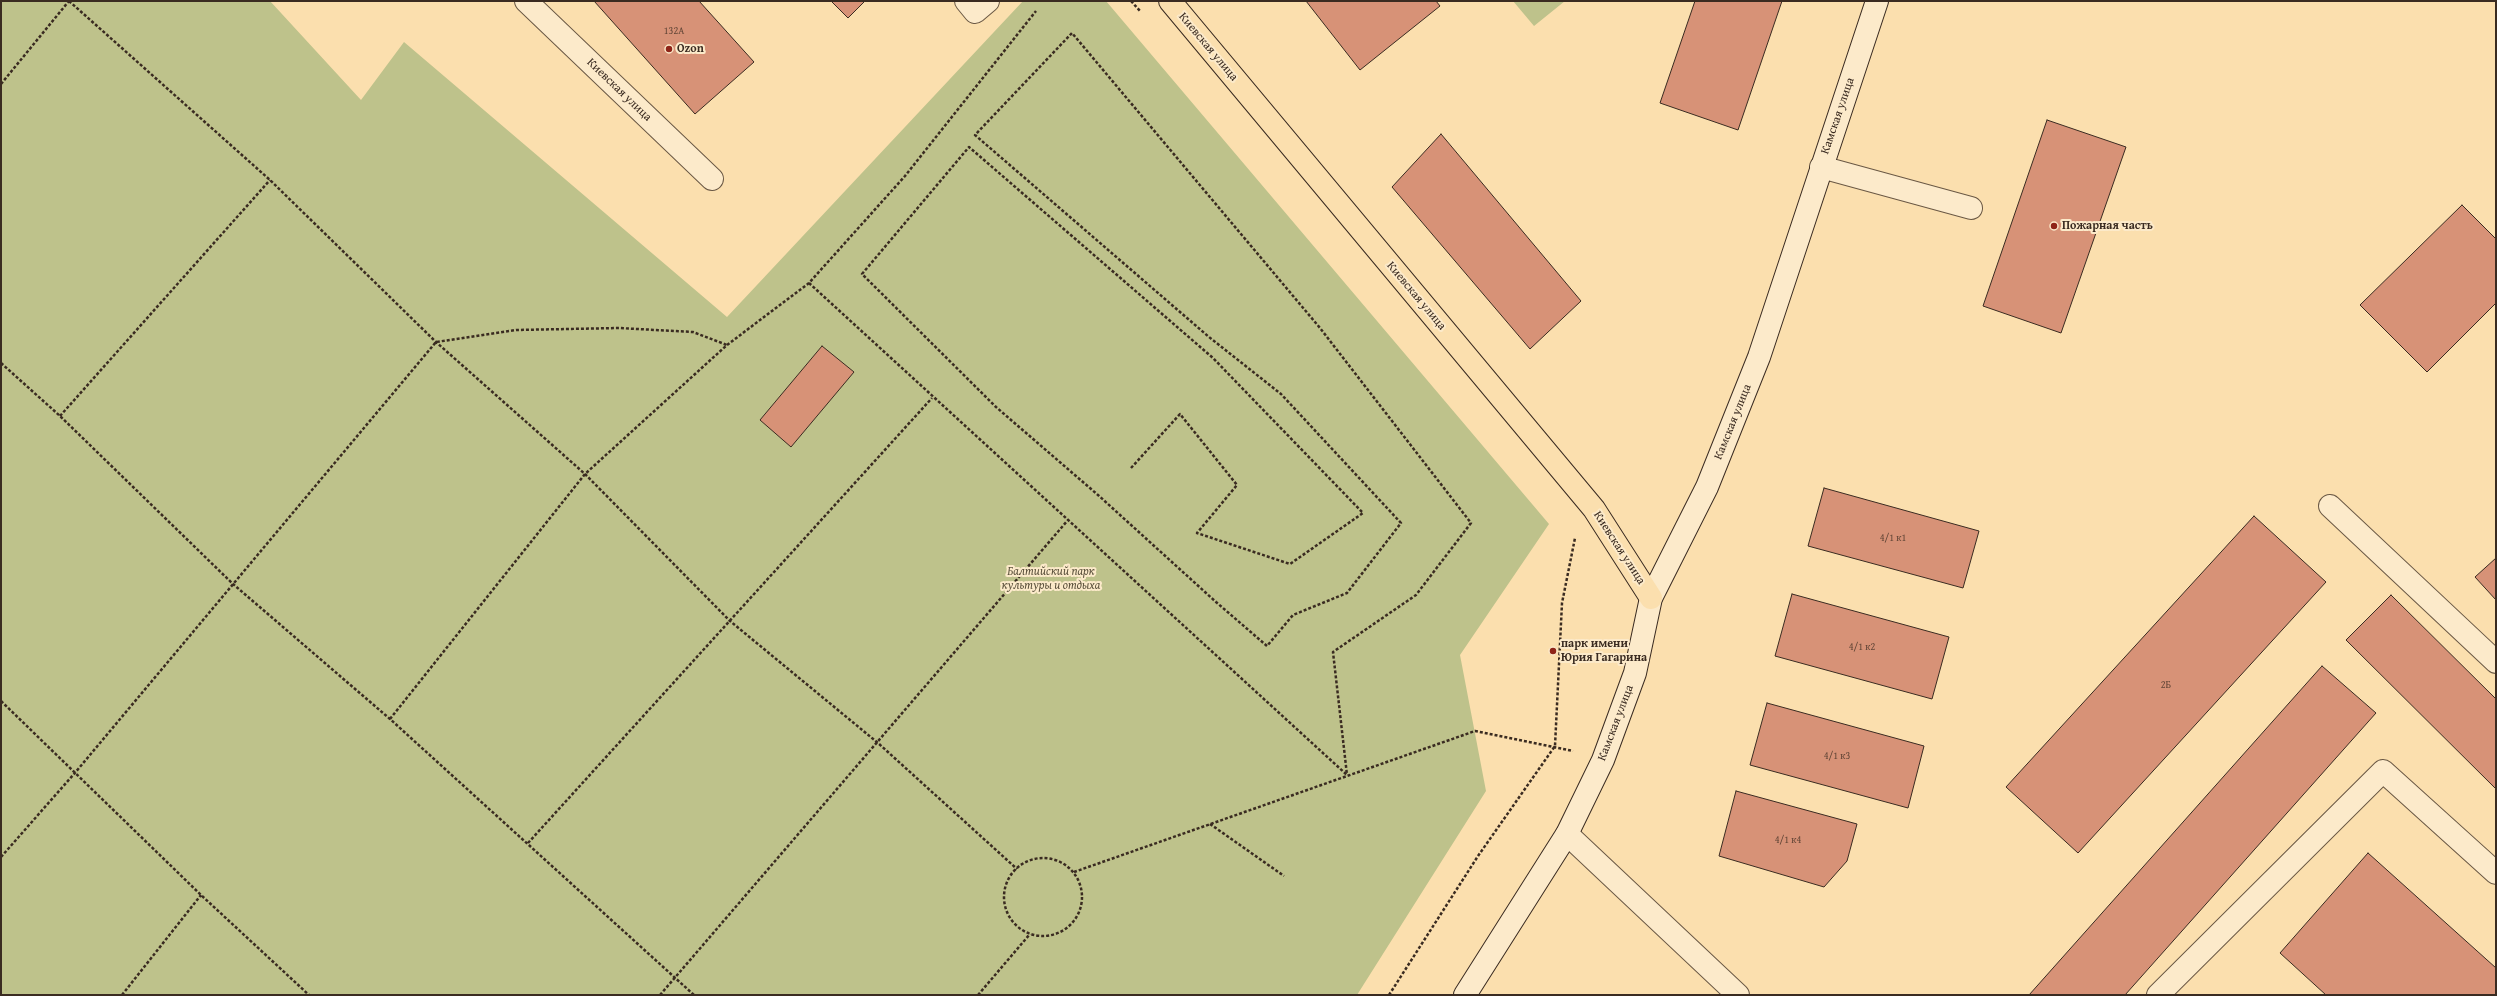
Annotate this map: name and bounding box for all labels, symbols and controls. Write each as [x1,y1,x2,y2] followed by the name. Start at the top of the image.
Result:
[1175,10,1241,84] street label: Киевская улица
[664,25,684,37] house number: 132А
[677,42,704,56] place label: Ozon
[664,44,674,54] marker: Ozon
[584,56,654,124] street label: Киевская улица
[1818,76,1858,156] street label: Камская улица
[2062,219,2153,233] place label: Пожарная часть
[2049,221,2059,231] marker: Пожарная часть
[1383,259,1449,333] street label: Киевская улица
[1711,382,1755,462] street label: Камская улица
[1590,509,1648,587] street label: Киевская улица
[1880,532,1906,544] house number: 4/1 к1
[1002,565,1100,593] park label: Балтийский парк культуры и отдыха
[1561,637,1647,665] place label: парк имени Юрия Гагарина
[1849,641,1875,653] house number: 4/1 к2
[1548,646,1558,656] marker: парк имени Юрия Гагарина
[2161,679,2171,691] house number: 2Б
[1595,683,1637,763] street label: Камская улица
[1824,750,1850,762] house number: 4/1 к3
[1775,834,1801,846] house number: 4/1 к4

